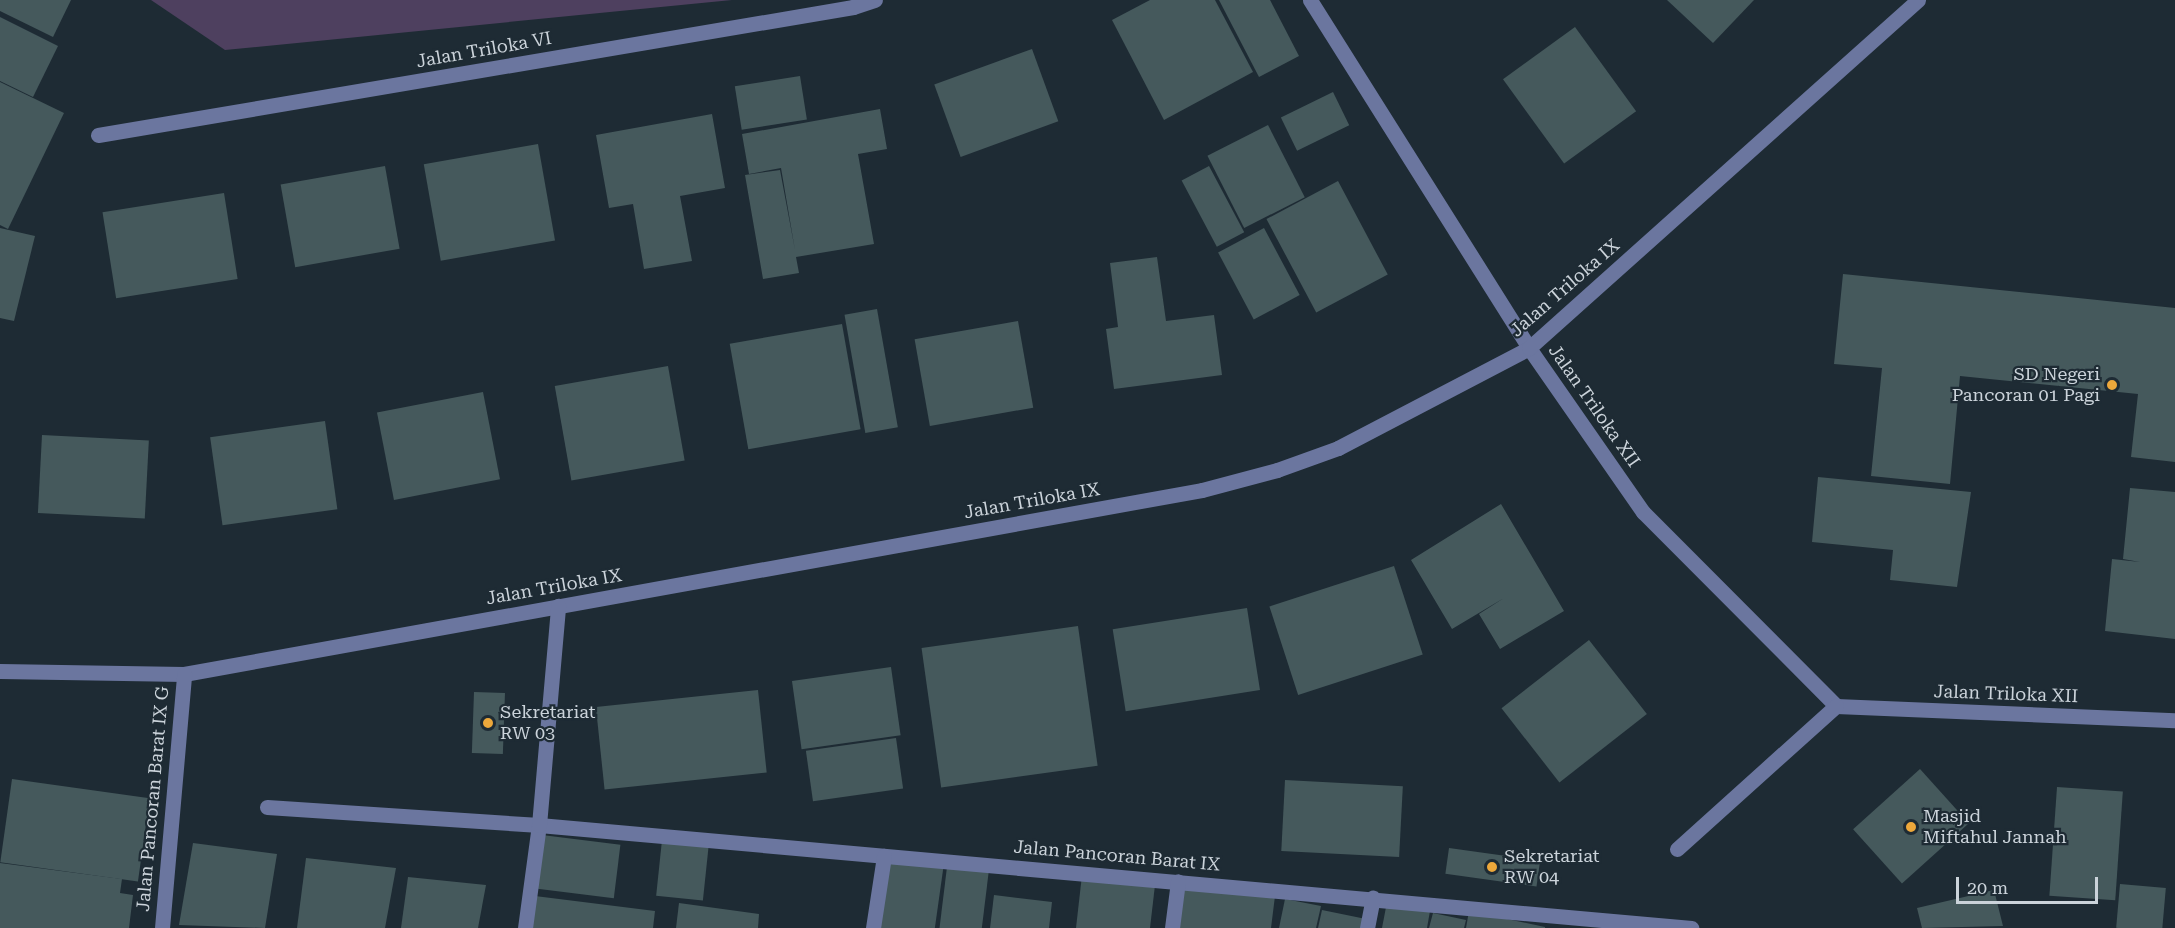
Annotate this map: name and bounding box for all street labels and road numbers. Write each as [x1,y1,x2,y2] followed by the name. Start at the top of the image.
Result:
[415,27,553,73] street label: Jalan Triloka VI
[1506,235,1624,341] street label: Jalan Triloka IX
[1544,341,1644,471] street label: Jalan Triloka XII
[962,478,1102,524] street label: Jalan Triloka IX
[484,564,624,610] street label: Jalan Triloka IX
[1933,681,2079,707] street label: Jalan Triloka XII
[132,686,174,912] street label: Jalan Pancoran Barat IX G
[1013,836,1221,876] street label: Jalan Pancoran Barat IX

